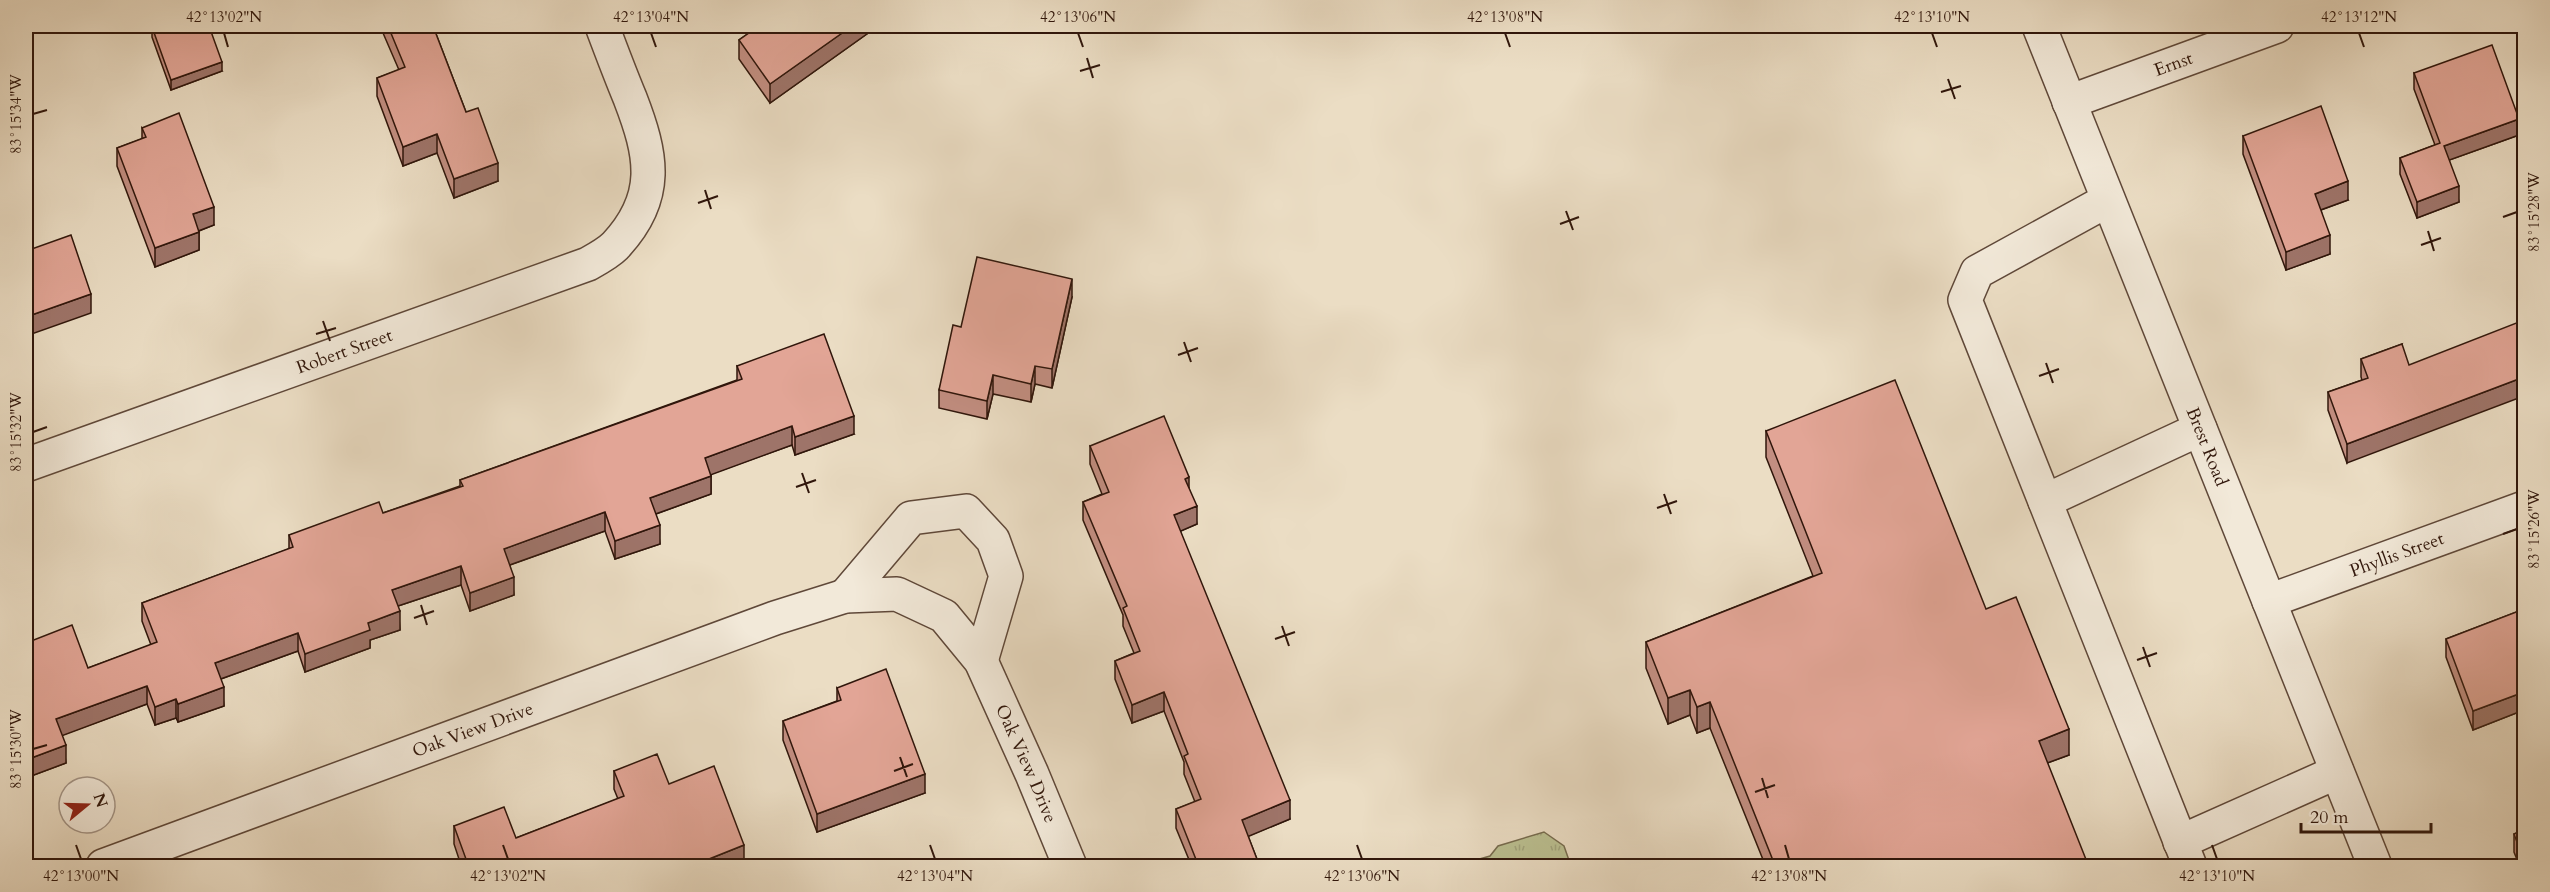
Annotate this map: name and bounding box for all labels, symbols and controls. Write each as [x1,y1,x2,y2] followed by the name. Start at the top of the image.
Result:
[186,7,262,27] text: 42°13'02"N
[613,7,689,27] text: 42°13'04"N
[1040,7,1116,27] text: 42°13'06"N
[1467,7,1543,27] text: 42°13'08"N
[1894,7,1970,27] text: 42°13'10"N
[2321,7,2397,27] text: 42°13'12"N
[2151,46,2197,83] street label: Ernst
[6,74,26,154] text: 83°15'34"W
[2524,172,2544,252] text: 83°15'28"W
[293,323,396,380] street label: Robert Street
[6,392,26,472] text: 83°15'32"W
[2180,404,2234,490] street label: Brest Road
[2524,489,2544,569] text: 83°15'26"W
[2346,526,2448,583] street label: Phyllis Street
[409,696,537,764] street label: Oak View Drive
[989,700,1063,827] street label: Oak View Drive
[6,709,26,789] text: 83°15'30"W
[57,775,117,835] north arrow
[88,790,113,811] text: N
[2301,796,2432,834] scale bar
[2310,805,2349,830] text: 20 m
[43,866,119,886] text: 42°13'00"N
[470,866,546,886] text: 42°13'02"N
[897,866,973,886] text: 42°13'04"N
[1324,866,1400,886] text: 42°13'06"N
[1751,866,1827,886] text: 42°13'08"N
[2179,866,2255,886] text: 42°13'10"N

